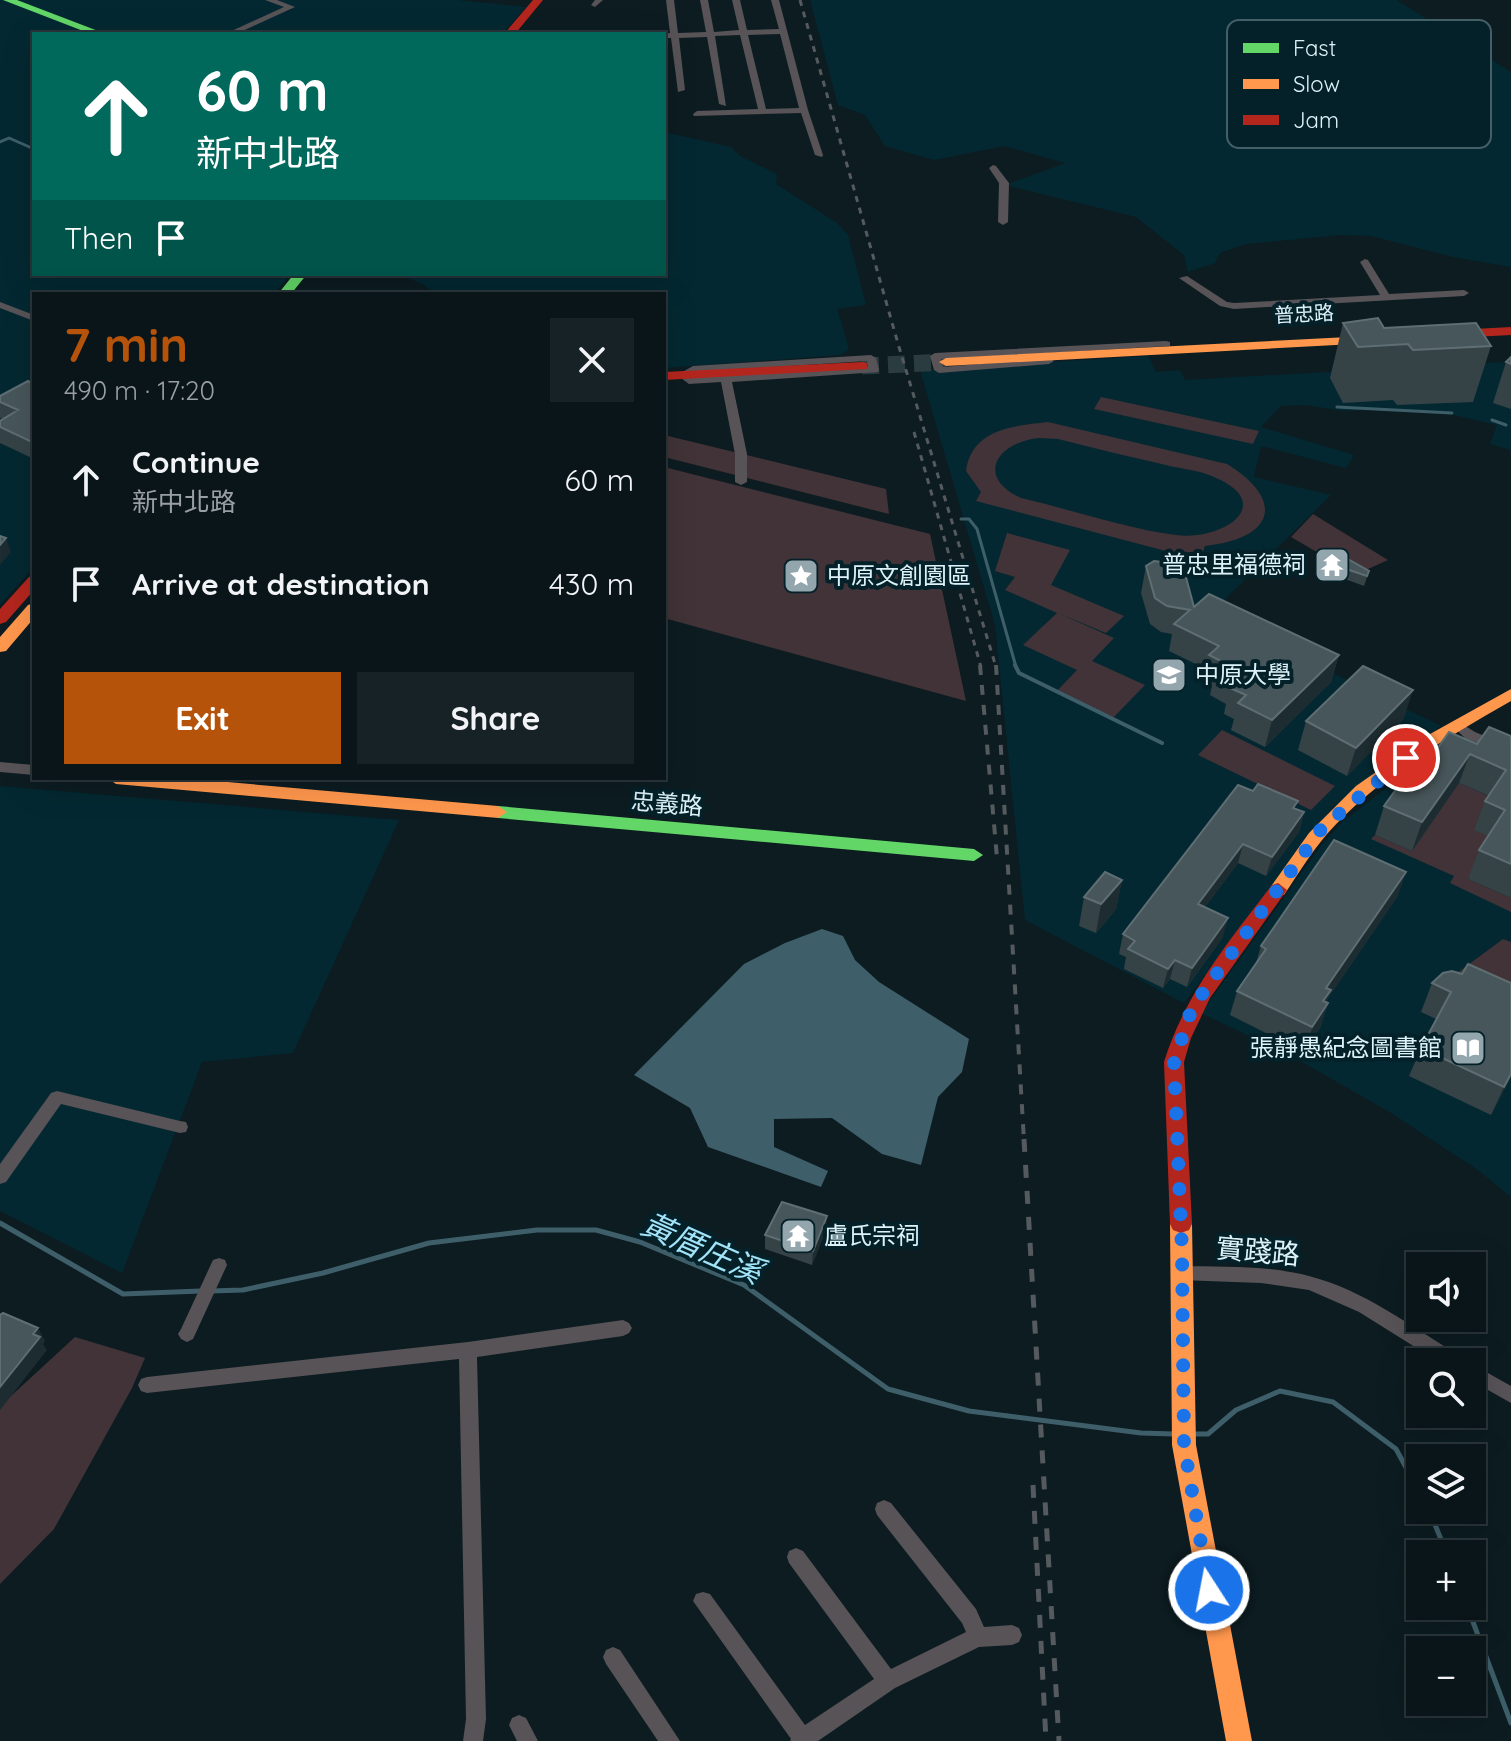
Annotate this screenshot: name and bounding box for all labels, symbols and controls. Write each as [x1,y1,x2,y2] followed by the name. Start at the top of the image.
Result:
[1227,20,1491,148] legend
[1293,34,1336,62] text: Fast
[196,55,329,125] text: 60 m
[64,64,168,168] icon: ahead
[1293,70,1340,98] text: Slow
[1293,106,1339,134] text: Jam
[196,130,340,175] text: 新中北路
[149,216,193,260] icon: arrive
[64,219,133,257] text: Then
[1273,299,1335,328] street label: 普忠路
[64,314,188,374] text: 7 min
[550,318,634,402] button: close
[64,374,215,407] text: 490 m · 17:20
[132,443,260,481] text: Continue
[64,458,108,502] icon: ahead
[564,461,634,499] text: 60 m
[132,485,236,518] text: 新中北路
[1313,546,1351,584] temple icon: 普忠里福德祠
[1162,549,1306,579] place label: 普忠里福德祠
[782,557,820,595] place icon: 中原文創園區
[827,560,971,590] place label: 中原文創園區
[64,562,108,606] icon: arrive
[132,565,430,603] text: Arrive at destination
[549,565,634,603] text: 430 m
[1150,656,1188,694] school or university icon: 中原大學
[1195,659,1291,689] place label: 中原大學
[64,672,341,764] button: Exit
[357,672,634,764] button: Share
[1372,724,1440,792] pin
[1384,736,1428,780] icon: arrive
[630,785,704,821] street label: 忠義路
[1449,1029,1487,1067] library icon: 張靜愚紀念圖書館
[1250,1032,1442,1062] place label: 張靜愚紀念圖書館
[636,1203,773,1293] water label: 黃厝庄溪
[779,1217,817,1255] temple icon: 盧氏宗祠
[824,1220,920,1250] place label: 盧氏宗祠
[1215,1229,1301,1272] street label: 實踐路
[1406,1252,1486,1716] map controls
[1406,1252,1486,1332] button: sound
[1406,1348,1486,1428] button: search
[1406,1444,1486,1524] button: layers
[1406,1540,1486,1620] button: +
[1167,1548,1251,1632] position arrow
[1406,1636,1486,1716] button: −

